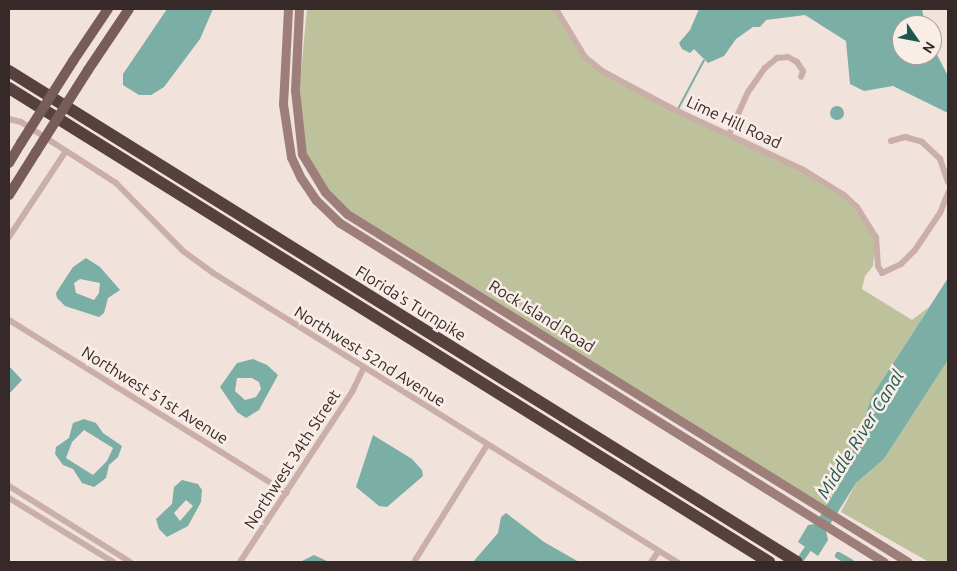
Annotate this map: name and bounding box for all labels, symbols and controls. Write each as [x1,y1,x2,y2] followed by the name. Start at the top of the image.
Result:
[892,15,942,65] north arrow
[919,39,938,56] text: N
[684,92,784,152] street label: Lime Hill Road
[352,261,470,345] street label: Florida's Turnpike
[486,276,598,356] street label: Rock Island Road
[291,302,449,410] street label: Northwest 52nd Avenue
[78,342,232,448] street label: Northwest 51st Avenue
[812,366,908,502] water label: Middle River Canal
[240,386,344,532] street label: Northwest 34th Street

